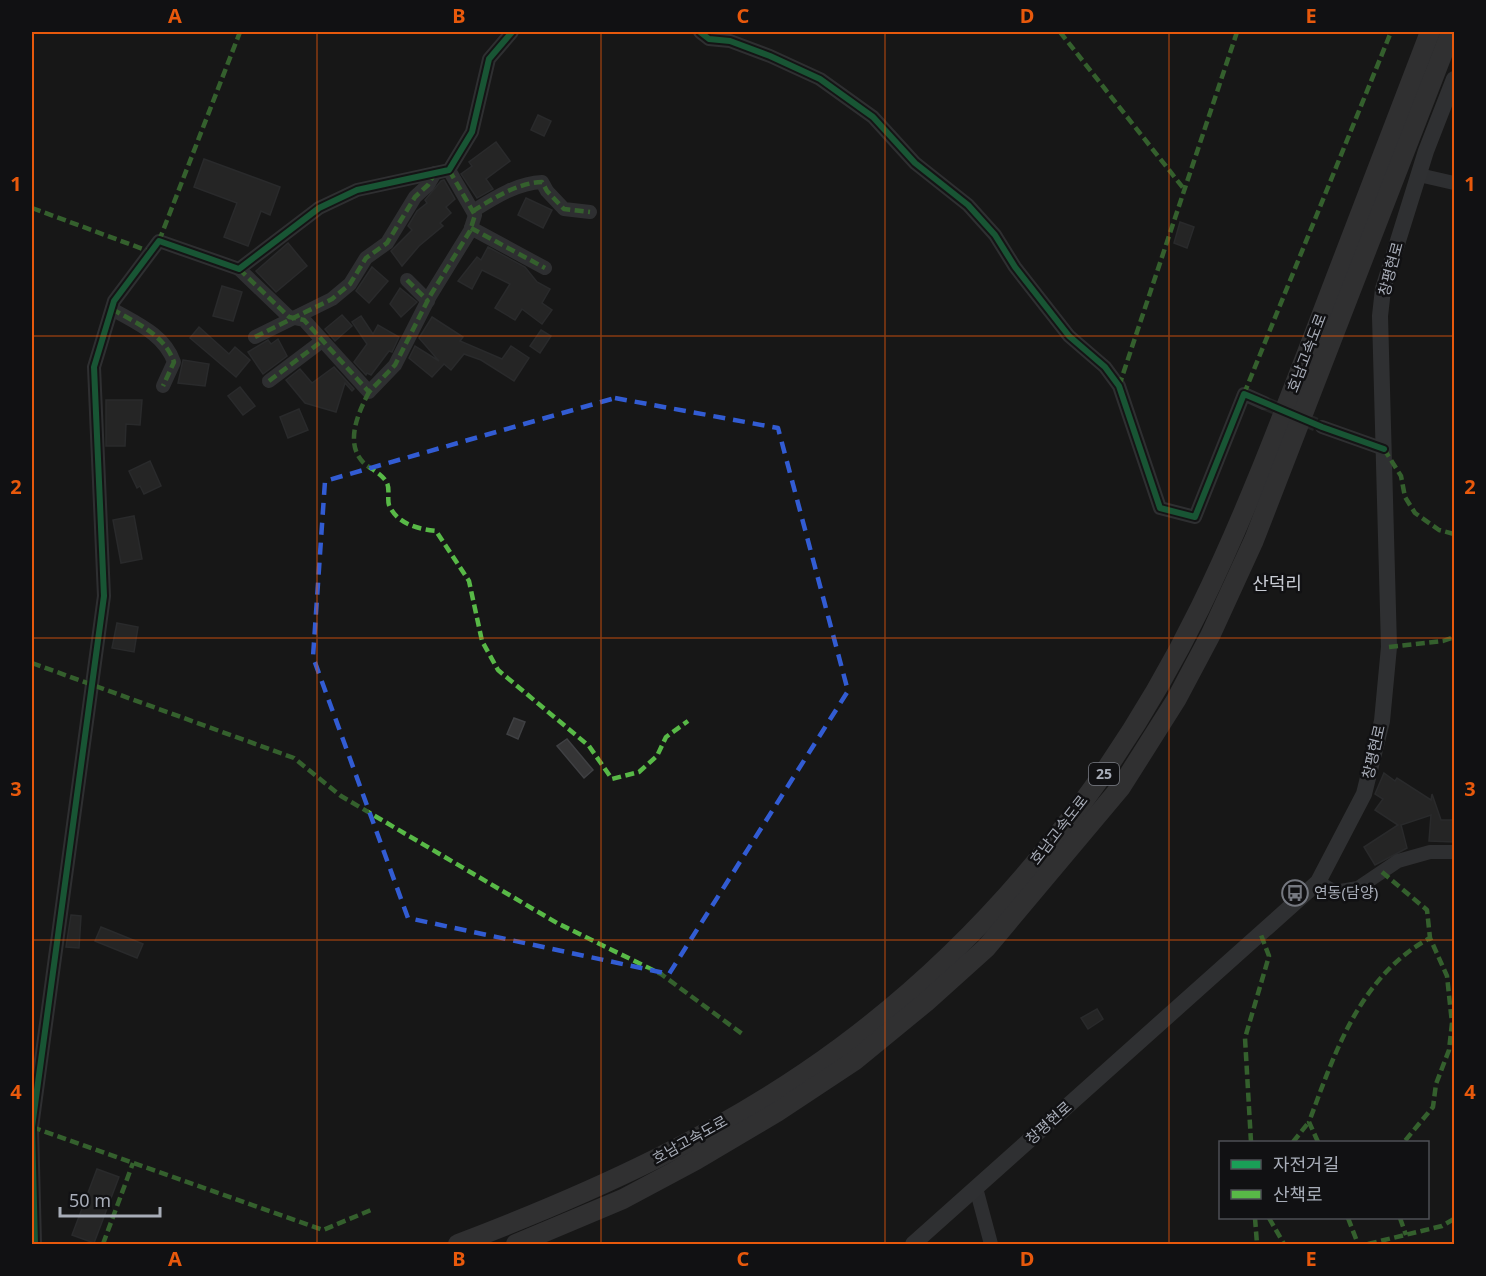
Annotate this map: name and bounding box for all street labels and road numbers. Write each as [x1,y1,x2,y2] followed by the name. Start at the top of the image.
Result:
[1373,239,1407,298] street label: 창평현로
[1282,310,1330,395] street label: 호남고속도로
[1357,723,1389,781] street label: 창평현로
[1089,763,1119,785] road number: 25
[1025,791,1092,868] street label: 호남고속도로
[1021,1096,1076,1148] street label: 창평현로
[648,1110,731,1168] street label: 호남고속도로

